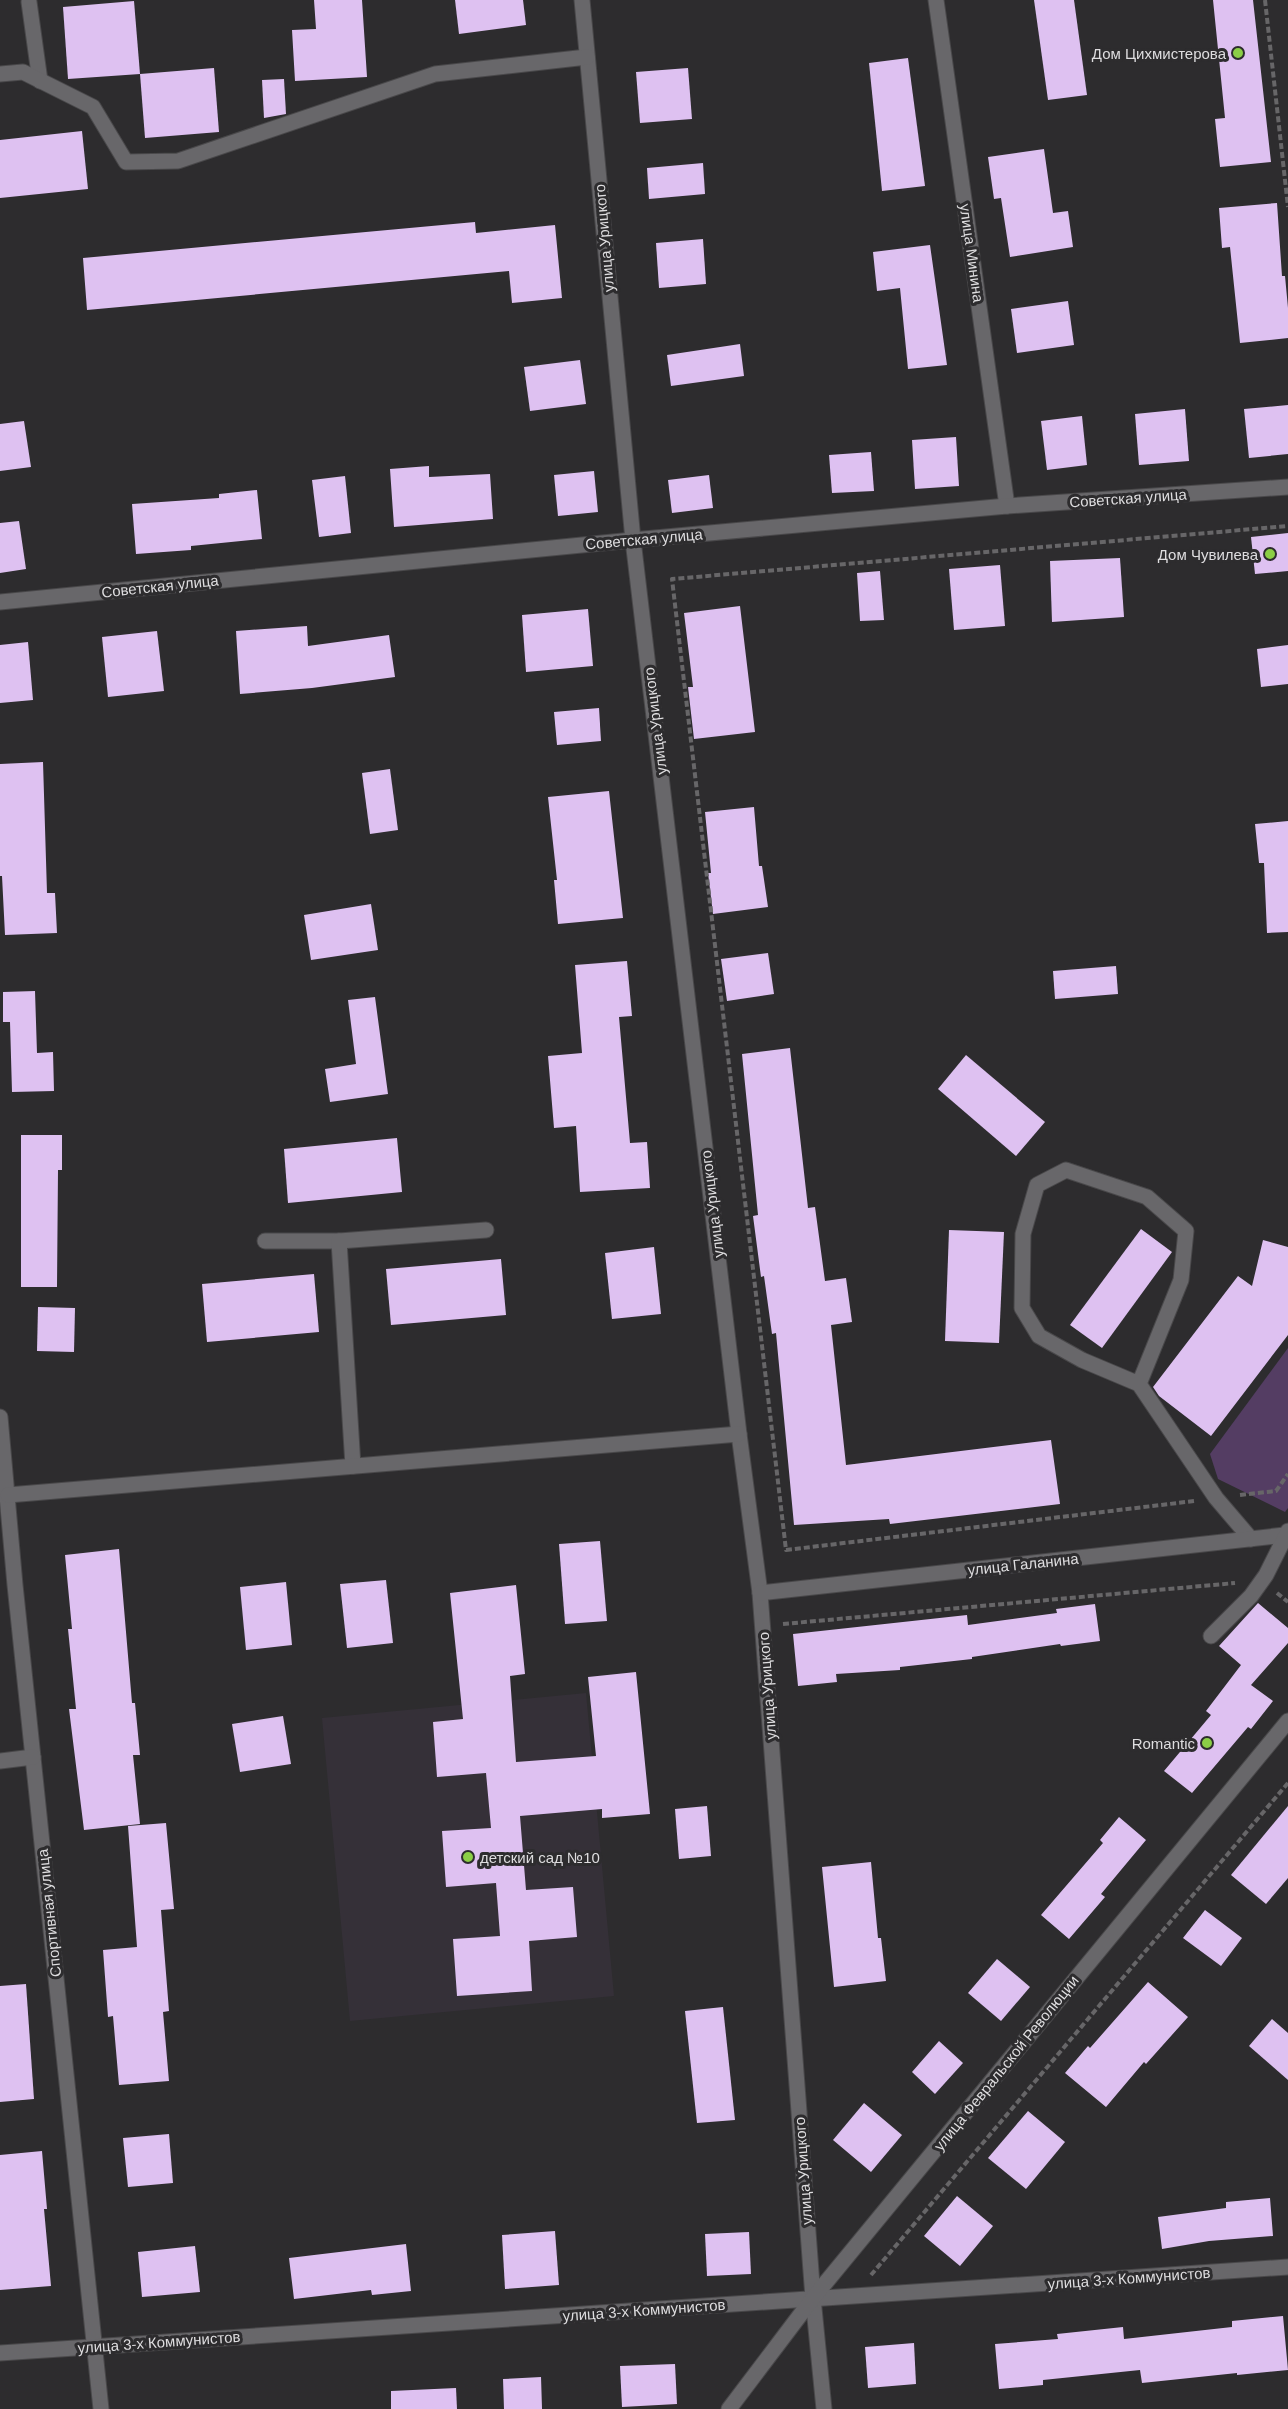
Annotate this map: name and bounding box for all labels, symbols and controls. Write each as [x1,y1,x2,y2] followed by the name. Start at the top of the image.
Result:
[1092,45,1227,62] place label: Дом Цихмистерова
[1231,46,1245,60] marker: Дом Цихмистерова
[591,183,617,293] street label: улица Урицкого
[957,203,987,304] street label: улица Минина
[1069,485,1188,511] street label: Советская улица
[585,525,704,553] street label: Советская улица
[1158,546,1259,563] place label: Дом Чувилева
[1263,547,1277,561] marker: Дом Чувилева
[101,571,220,601] street label: Советская улица
[640,666,670,776] street label: улица Урицкого
[697,1149,727,1259] street label: улица Урицкого
[967,1550,1080,1578] street label: улица Галанина
[755,1631,779,1741] street label: улица Урицкого
[1132,1735,1195,1752] place label: Romantic
[1200,1736,1214,1750] marker: Romantic
[34,1847,64,1978] street label: Спортивная улица
[480,1849,600,1866] place label: детский сад №10
[461,1850,475,1864] marker: детский сад №10
[930,1972,1082,2154] street label: улица Февральской Революции
[791,2116,815,2226] street label: улица Урицкого
[1047,2264,1211,2292] street label: улица 3-х Коммунистов
[562,2296,726,2324] street label: улица 3-х Коммунистов
[77,2328,241,2356] street label: улица 3-х Коммунистов

